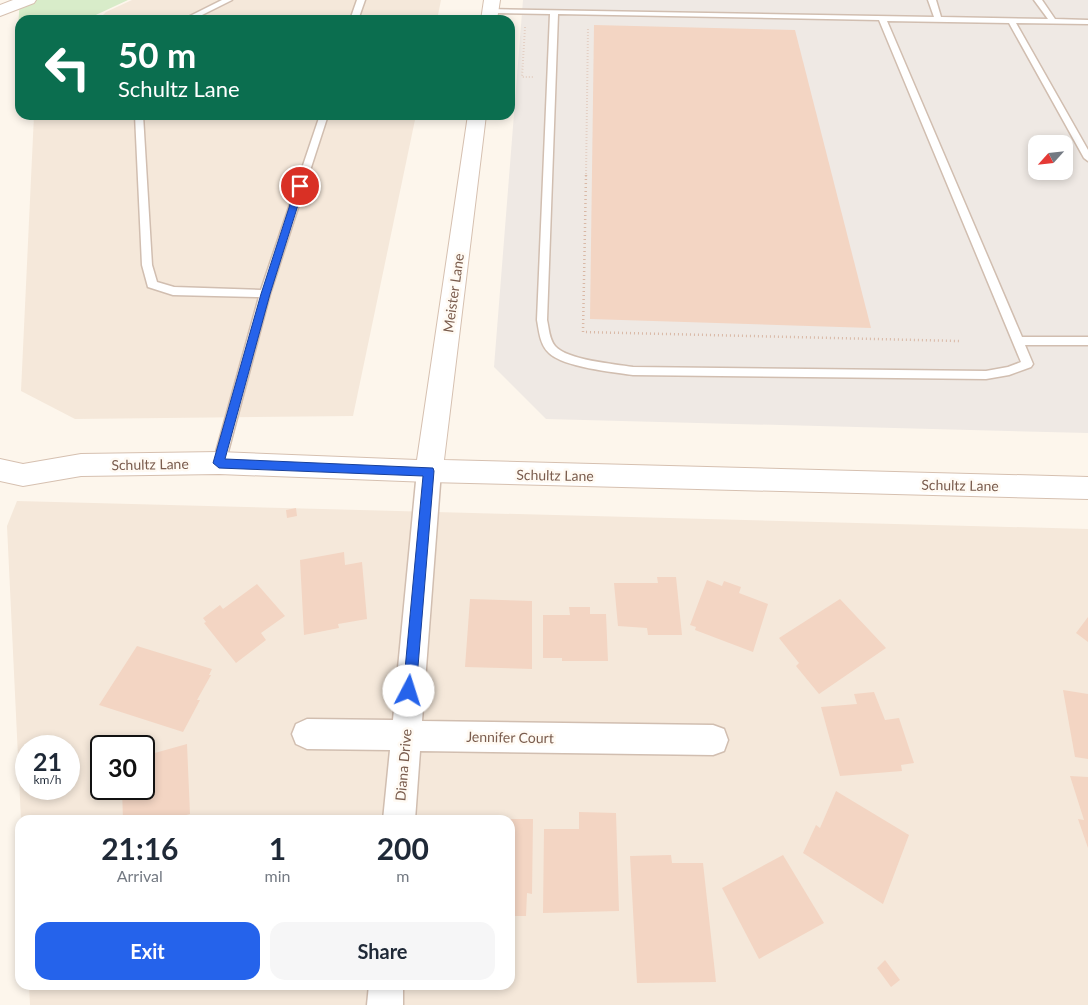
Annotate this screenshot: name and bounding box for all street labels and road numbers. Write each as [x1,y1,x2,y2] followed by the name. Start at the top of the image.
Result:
[439,252,467,334] street label: Meister Lane
[111,455,189,473] street label: Schultz Lane
[516,466,594,484] street label: Schultz Lane
[921,476,999,494] street label: Schultz Lane
[391,728,415,802] street label: Diana Drive
[466,728,554,746] street label: Jennifer Court

